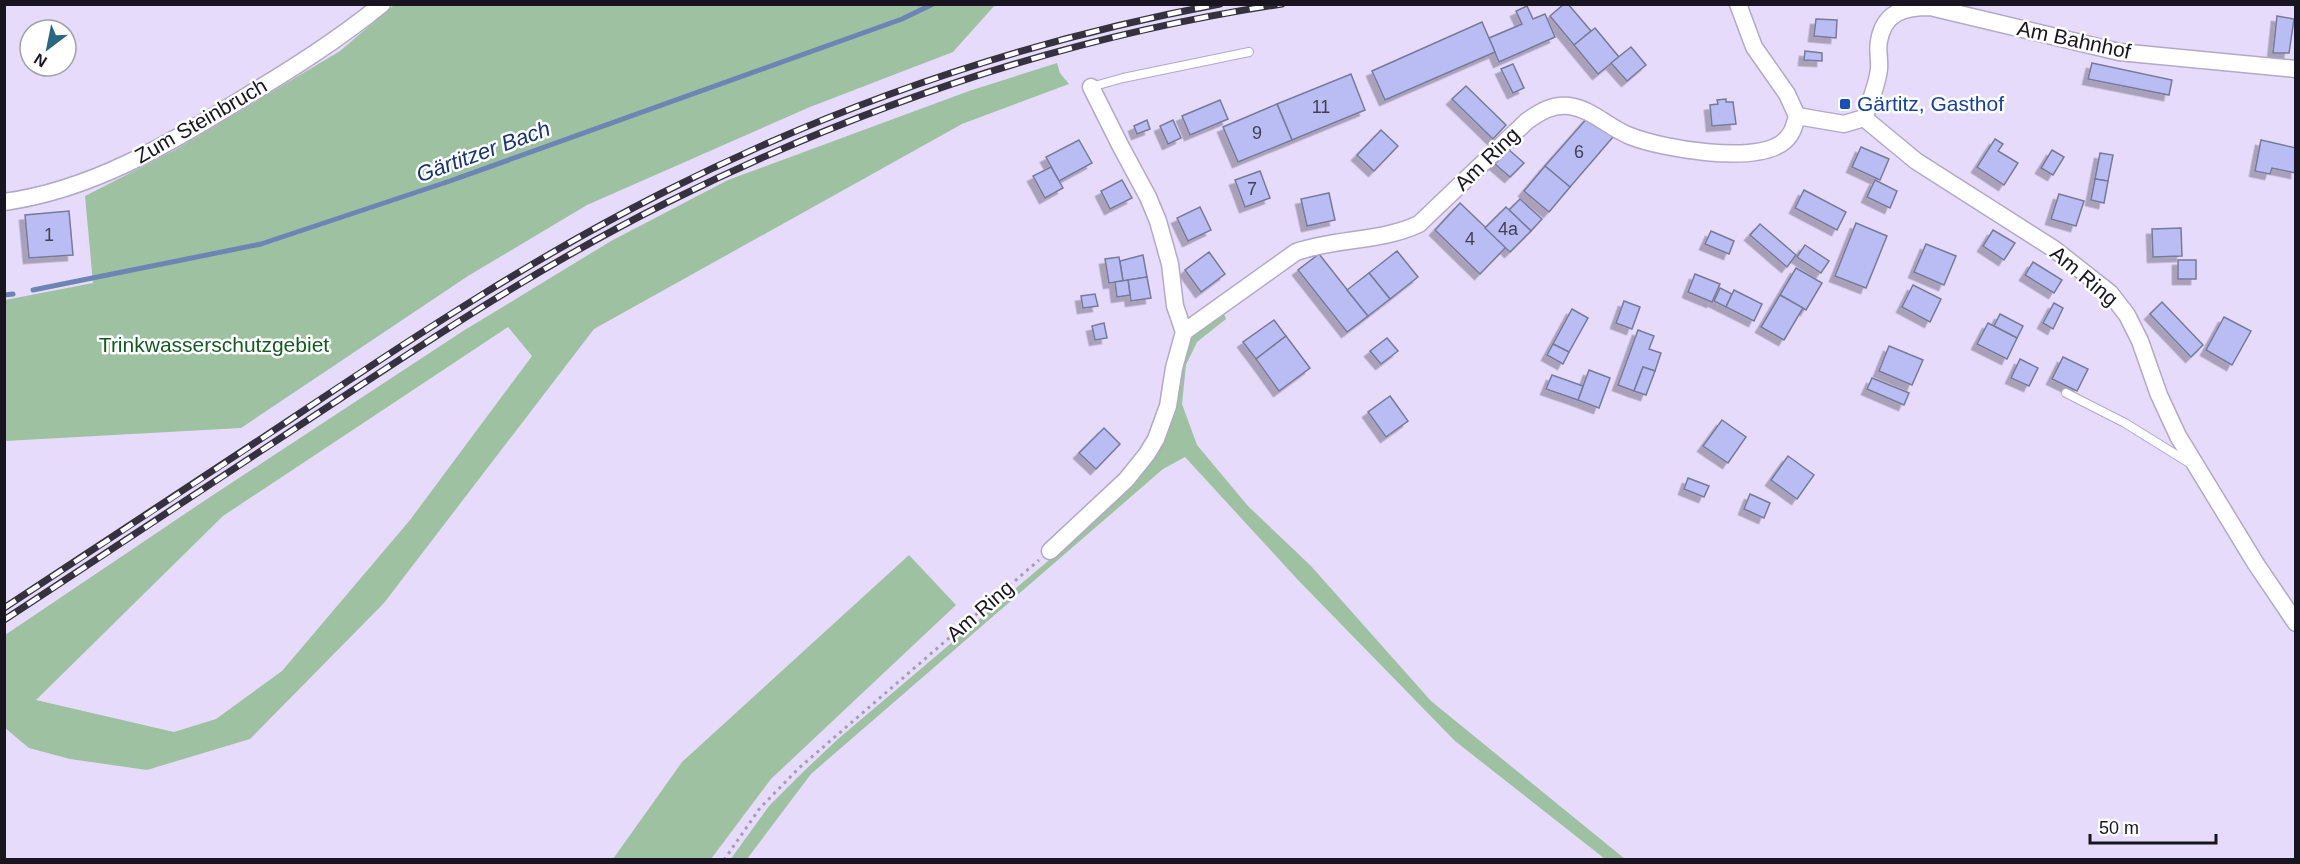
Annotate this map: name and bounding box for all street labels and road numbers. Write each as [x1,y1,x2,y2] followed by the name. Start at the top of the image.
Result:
[2015,16,2133,63] street label: Am Bahnhof
[131,74,271,168] street label: Zum Steinbruch
[1450,122,1524,195] street label: Am Ring
[2046,241,2123,310] street label: Am Ring
[942,576,1018,646] street label: Am Ring

